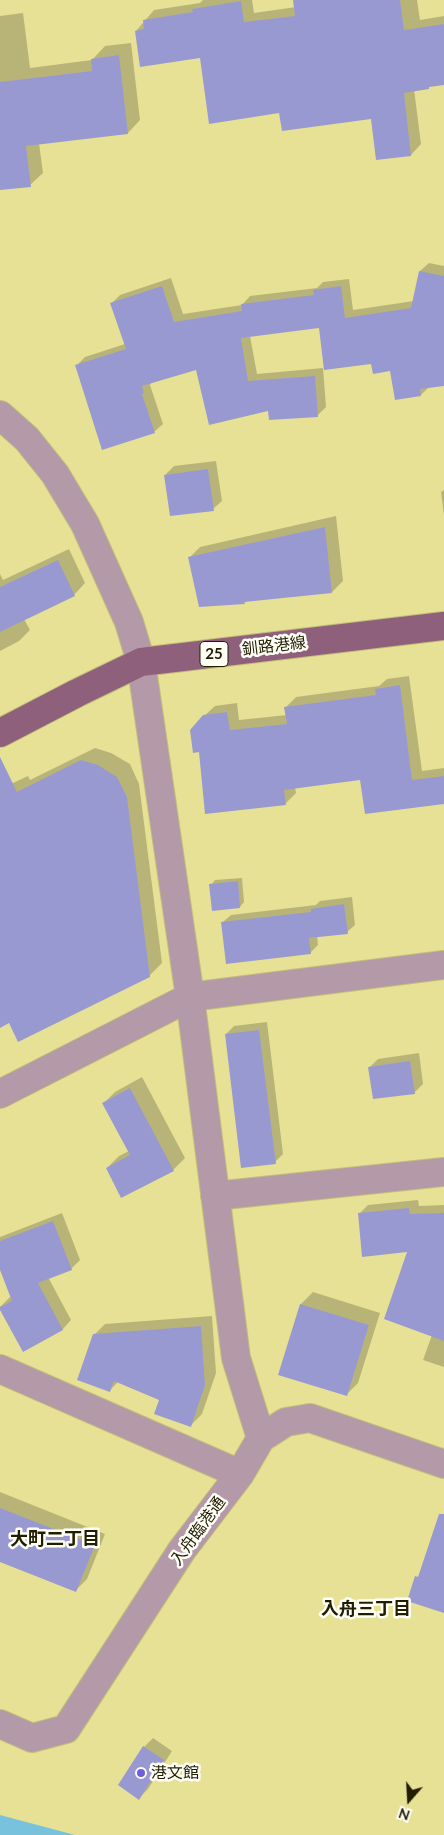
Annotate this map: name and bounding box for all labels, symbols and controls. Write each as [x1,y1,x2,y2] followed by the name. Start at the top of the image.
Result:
[241,633,307,659] street label: 釧路港線
[200,642,228,666] road number: 25
[167,1493,229,1569] street label: 入舟臨港通
[10,1528,100,1550] district label: 大町二丁目
[321,1598,411,1620] district label: 入舟三丁目
[151,1763,199,1783] place label: 港文館
[135,1767,147,1779] marker: 港文館
[384,1775,434,1825] north arrow
[396,1805,412,1824] text: N

